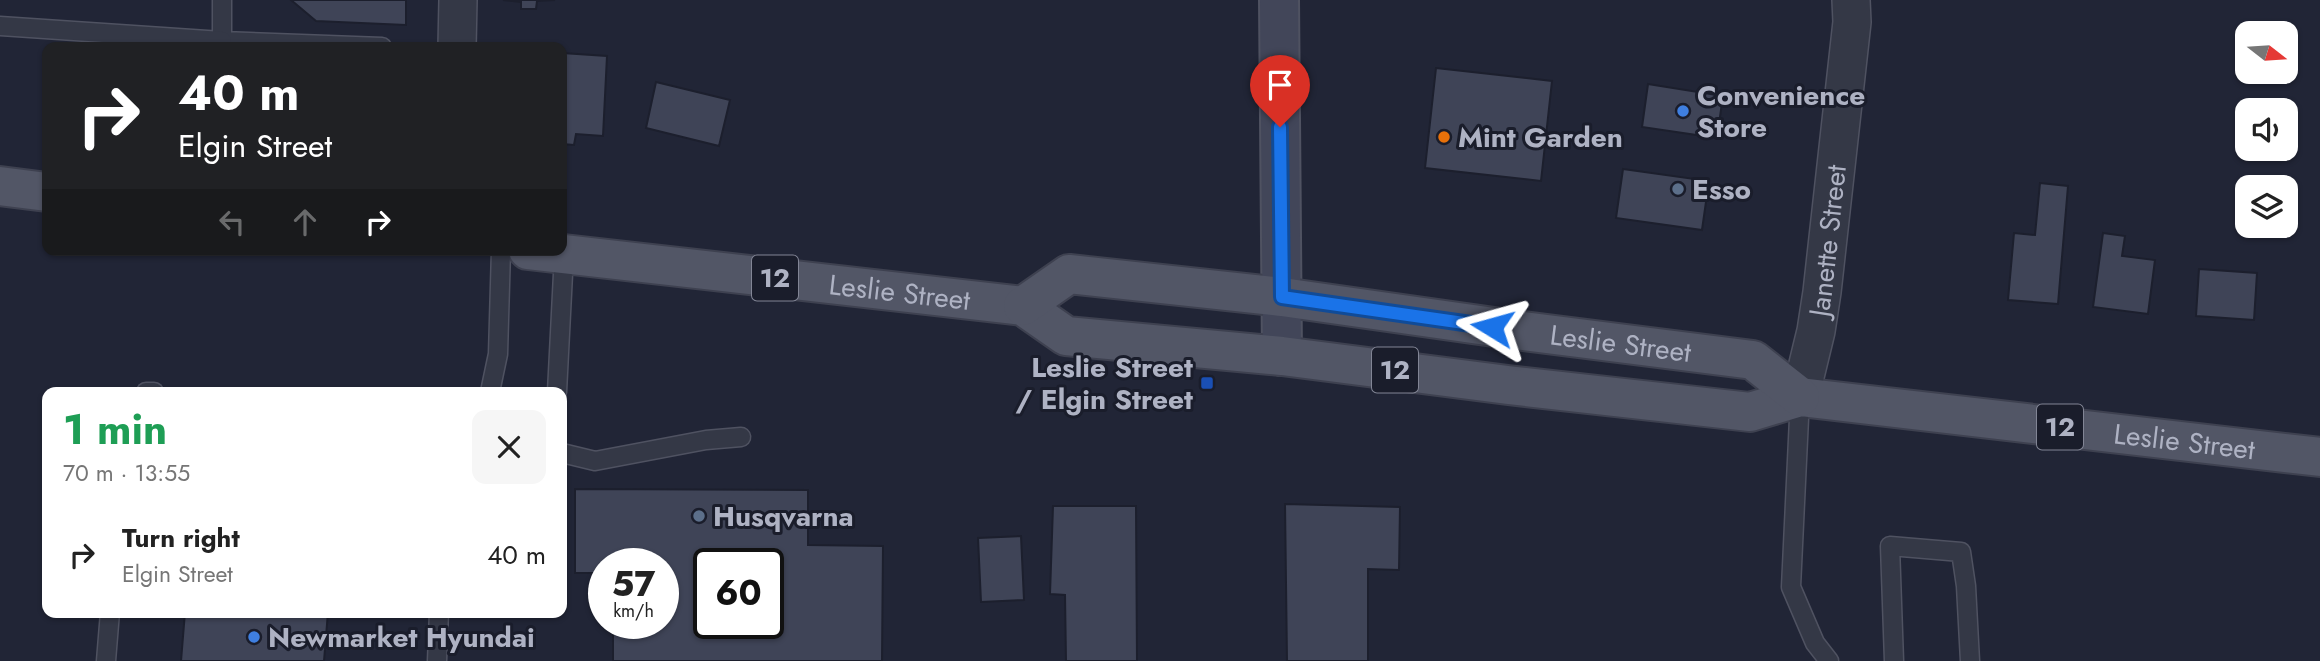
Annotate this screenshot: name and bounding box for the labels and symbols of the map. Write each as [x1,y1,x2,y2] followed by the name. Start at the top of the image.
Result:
[2235,21,2298,84] north arrow
[1250,55,1310,127] pin
[1697,75,1865,148] place label: Convenience Store
[1675,103,1691,119] marker: Convenience Store
[1458,117,1623,158] place label: Mint Garden
[1436,129,1452,145] marker: Mint Garden
[1797,162,1857,323] street label: Janette Street
[1692,169,1751,210] place label: Esso
[1670,181,1686,197] marker: Esso
[752,256,798,300] road number: 12
[827,264,973,320] street label: Leslie Street
[1455,290,1529,364] position arrow
[1548,314,1694,373] street label: Leslie Street
[1015,347,1193,420] place label: Leslie Street / Elgin Street
[1372,348,1418,392] road number: 12
[1199,375,1215,391] marker: Leslie Street / Elgin Street
[2037,404,2083,449] road number: 12
[2112,413,2257,470] street label: Leslie Street
[713,496,854,537] place label: Husqvarna
[691,508,707,524] marker: Husqvarna
[693,548,784,639] speed limit sign: 60
[268,617,535,658] place label: Newmarket Hyundai
[246,629,262,645] marker: Newmarket Hyundai

